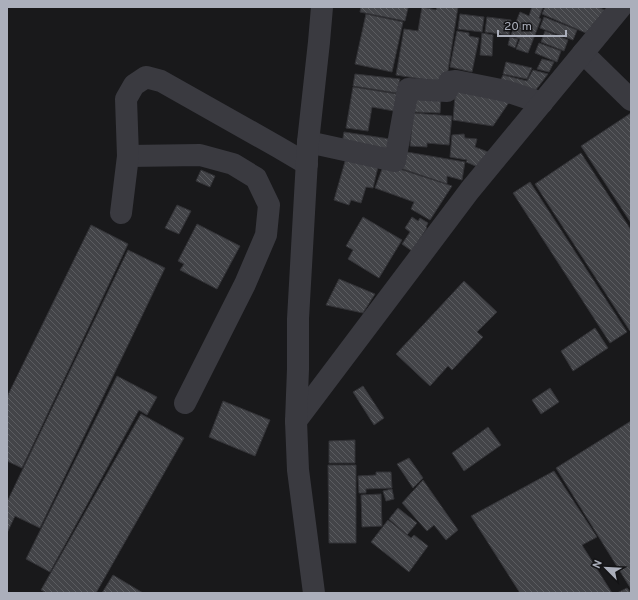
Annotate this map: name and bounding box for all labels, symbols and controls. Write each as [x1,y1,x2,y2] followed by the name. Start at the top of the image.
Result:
[498,12,566,38] scale bar
[504,19,532,35] text: 20 m
[586,548,626,588] north arrow
[590,558,606,571] text: N

